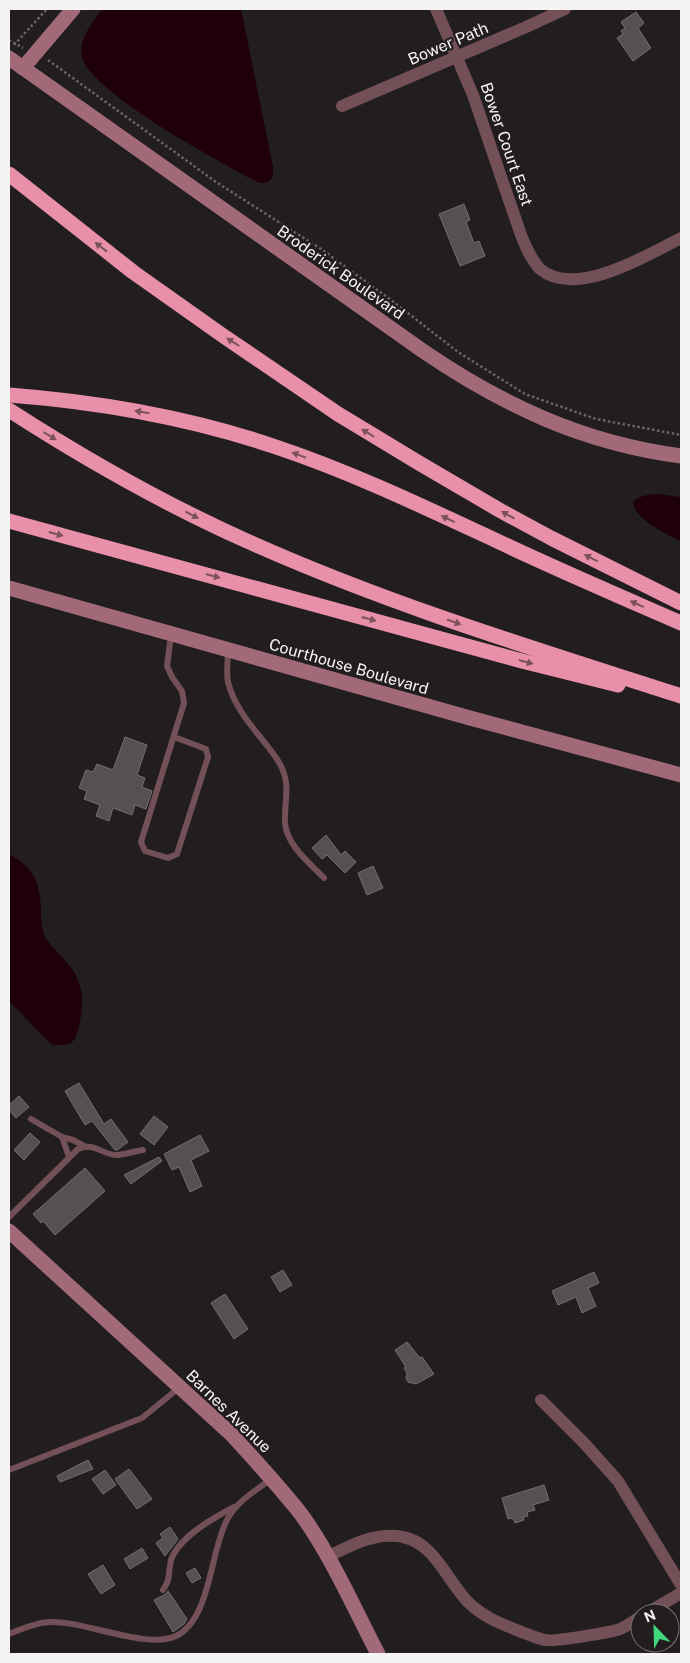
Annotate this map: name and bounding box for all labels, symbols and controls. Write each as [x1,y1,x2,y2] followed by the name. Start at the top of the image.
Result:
[405,18,491,69] street label: Bower Path
[476,80,537,208] street label: Bower Court East
[273,221,408,324] street label: Broderick Boulevard
[95,242,108,253] one-way arrow
[226,338,240,347] one-way arrow
[134,408,150,416] one-way arrow
[362,428,375,437] one-way arrow
[43,431,56,440] one-way arrow
[291,451,306,459] one-way arrow
[502,510,515,519] one-way arrow
[185,511,199,519] one-way arrow
[441,514,456,523] one-way arrow
[48,530,63,538] one-way arrow
[583,554,598,562] one-way arrow
[205,573,220,581] one-way arrow
[630,599,644,607] one-way arrow
[362,616,377,624] one-way arrow
[447,618,462,626] one-way arrow
[267,635,431,698] street label: Courthouse Boulevard
[519,658,534,666] one-way arrow
[182,1366,275,1457] street label: Barnes Avenue
[630,1603,680,1653] north arrow
[642,1607,658,1626] text: N

